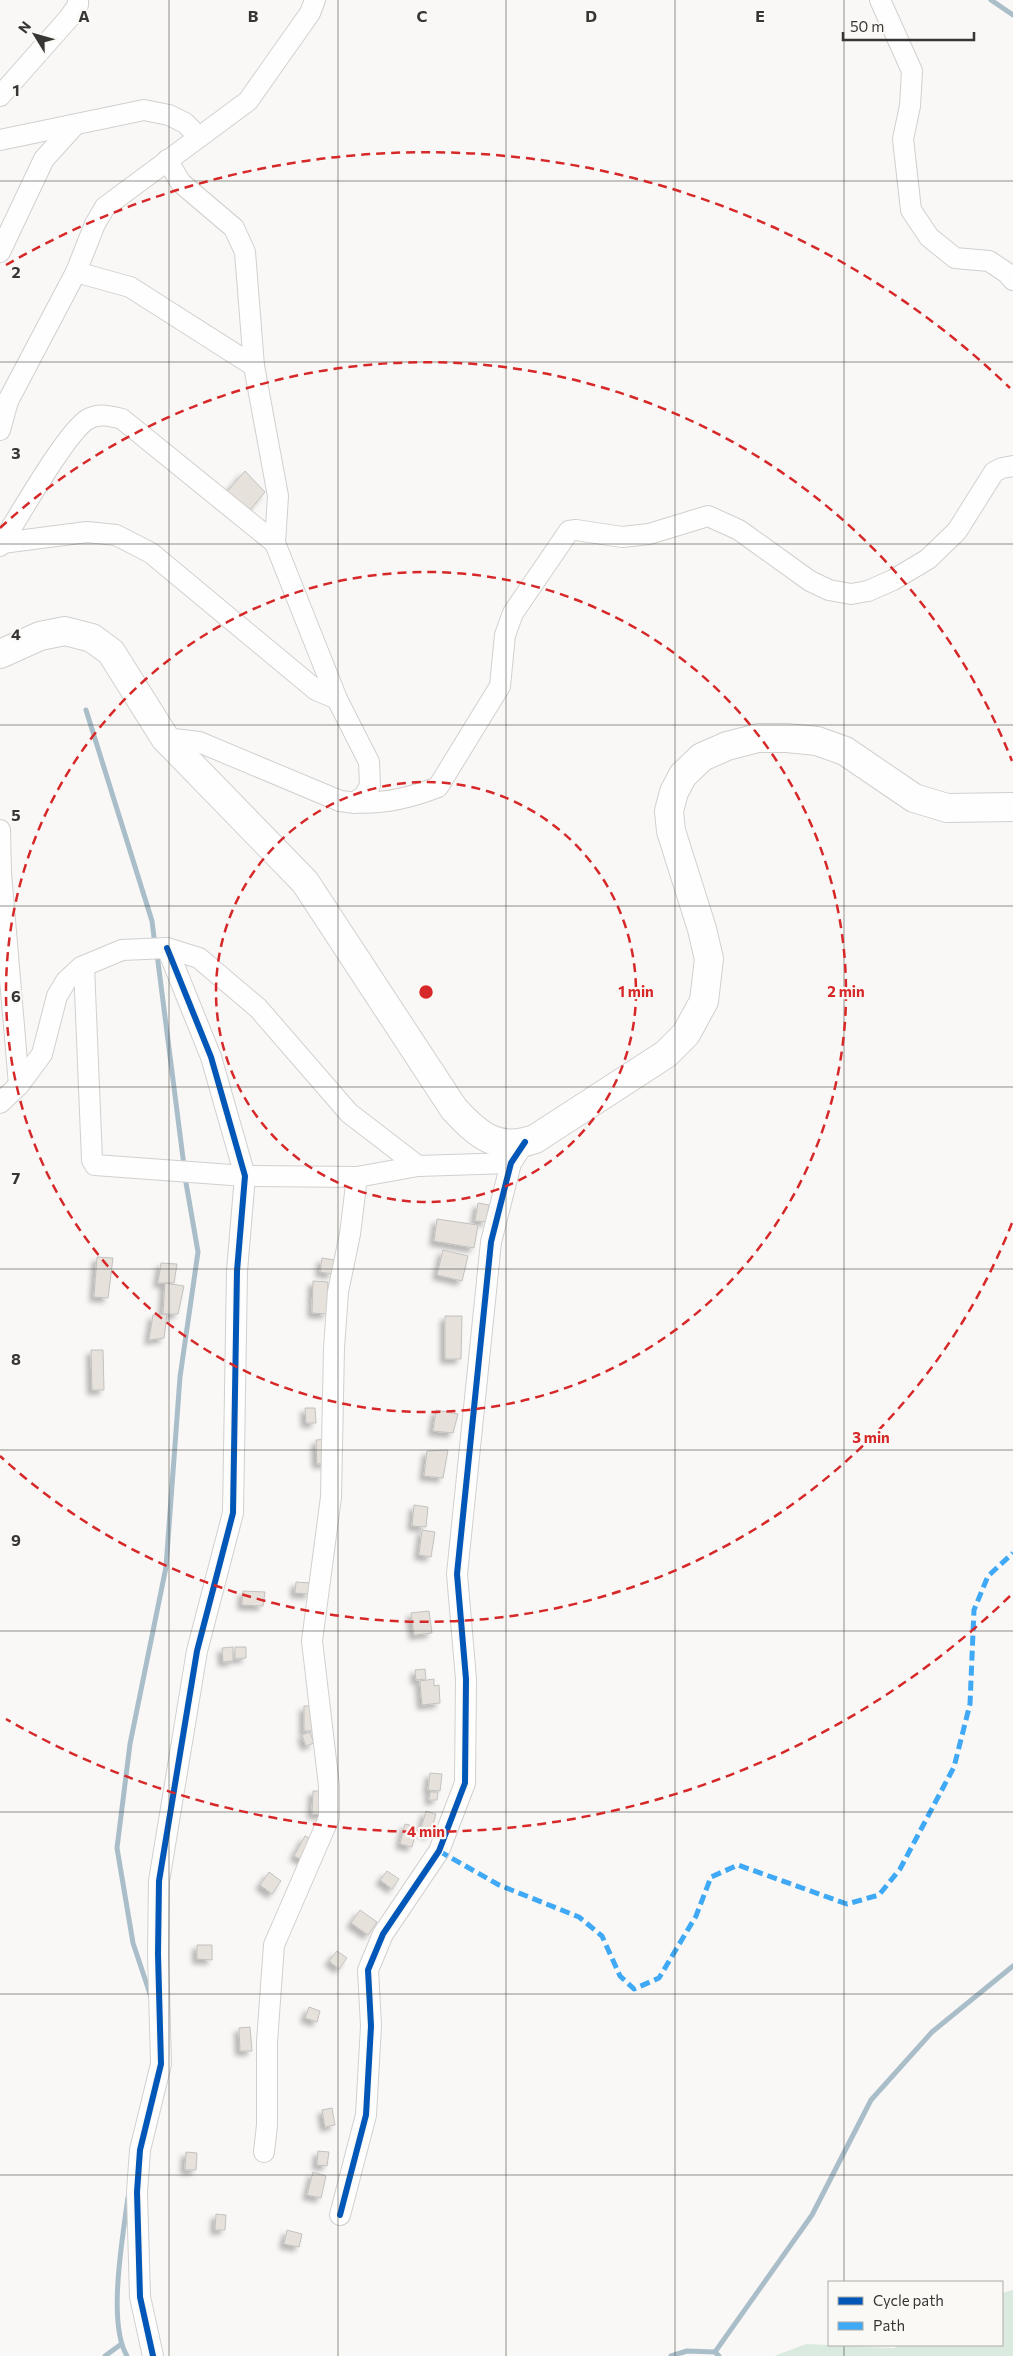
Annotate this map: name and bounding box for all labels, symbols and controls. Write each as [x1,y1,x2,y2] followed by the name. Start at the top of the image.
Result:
[78,6,90,25] text: A
[248,6,259,25] text: B
[417,6,428,25] text: C
[585,6,597,25] text: D
[755,6,765,25] text: E
[10,10,60,60] north arrow
[843,10,974,42] scale bar
[850,17,884,35] text: 50 m
[14,18,34,36] text: N
[12,80,20,99] text: 1
[11,262,21,281] text: 2
[11,443,21,462] text: 3
[11,624,21,643] text: 4
[11,805,21,824] text: 5
[618,982,654,1000] text: 1 min
[827,982,865,1000] text: 2 min
[417,983,435,1001] centre of rings
[11,986,21,1005] text: 6
[12,1168,21,1187] text: 7
[11,1349,21,1368] text: 8
[852,1428,890,1446] text: 3 min
[11,1530,21,1549] text: 9
[407,1822,445,1840] text: 4 min
[828,2281,1003,2346] legend
[873,2291,944,2309] text: Cycle path
[873,2316,905,2334] text: Path

